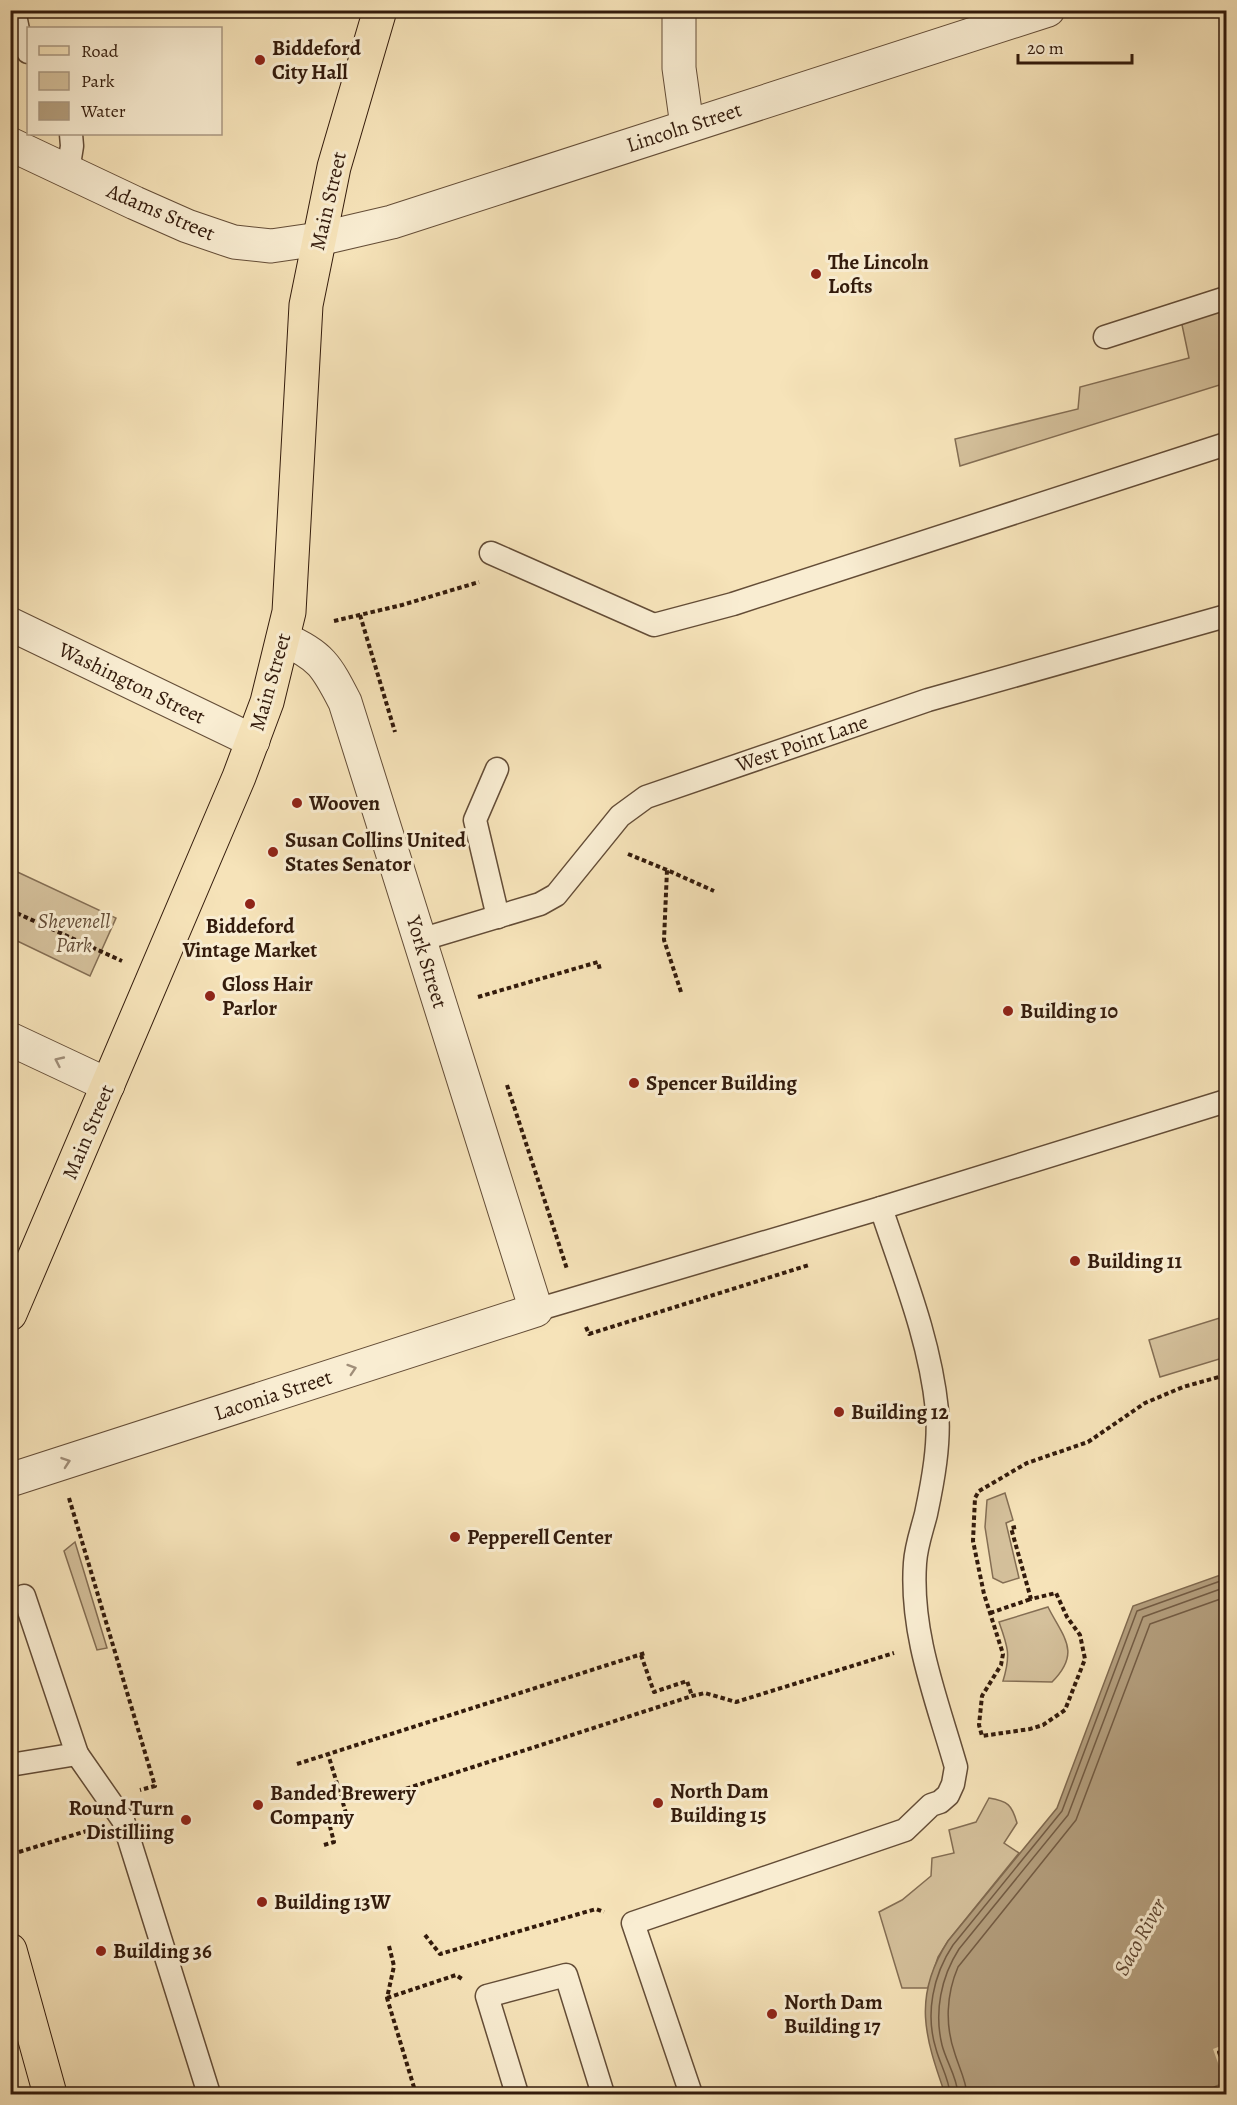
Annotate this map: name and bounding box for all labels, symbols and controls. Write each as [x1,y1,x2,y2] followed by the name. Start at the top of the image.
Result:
[27,27,222,135] legend
[1018,27,1132,65] scale bar
[272,34,362,86] place label: Biddeford City Hall
[1027,36,1064,60] text: 20 m
[81,39,119,63] text: Road
[253,53,267,67] marker: Biddeford City Hall
[81,69,115,93] text: Park
[623,95,745,159] street label: Lincoln Street
[80,99,126,123] text: Water
[303,149,353,253] street label: Main Street
[102,176,219,247] street label: Adams Street
[828,248,929,300] place label: The Lincoln Lofts
[809,267,823,281] marker: The Lincoln Lofts
[243,630,297,734] street label: Main Street
[53,635,210,731] street label: Washington Street
[731,707,872,779] street label: West Point Lane
[308,789,380,817] place label: Wooven
[290,796,304,810] marker: Wooven
[285,826,467,878] place label: Susan Collins United States Senator
[266,845,280,859] marker: Susan Collins United States Senator
[243,897,257,911] marker: Biddeford Vintage Market
[38,907,111,959] park label: Shevenell Park
[399,911,454,1012] street label: York Street
[182,912,317,964] place label: Biddeford Vintage Market
[222,970,313,1022] place label: Gloss Hair Parlor
[203,989,217,1003] marker: Gloss Hair Parlor
[1020,997,1118,1025] place label: Building 10
[1001,1004,1015,1018] marker: Building 10
[55,1057,66,1069] one-way arrow
[646,1069,797,1097] place label: Spencer Building
[627,1076,641,1090] marker: Spencer Building
[55,1080,121,1184] street label: Main Street
[1087,1247,1182,1275] place label: Building 11
[1068,1254,1082,1268] marker: Building 11
[210,1363,336,1427] street label: Laconia Street
[346,1364,357,1377] one-way arrow
[851,1398,949,1426] place label: Building 12
[832,1405,846,1419] marker: Building 12
[60,1456,71,1469] one-way arrow
[467,1523,613,1551] place label: Pepperell Center
[448,1530,462,1544] marker: Pepperell Center
[670,1777,769,1829] place label: North Dam Building 15
[270,1779,417,1831] place label: Banded Brewery Company
[68,1794,174,1846] place label: Round Turn Distilliing
[651,1796,665,1810] marker: North Dam Building 15
[251,1798,265,1812] marker: Banded Brewery Company
[179,1813,193,1827] marker: Round Turn Distilliing
[274,1888,391,1916] place label: Building 13W
[1107,1892,1174,1981] water label: Saco River
[255,1895,269,1909] marker: Building 13W
[113,1937,212,1965] place label: Building 36
[94,1944,108,1958] marker: Building 36
[784,1988,883,2040] place label: North Dam Building 17
[765,2007,779,2021] marker: North Dam Building 17

